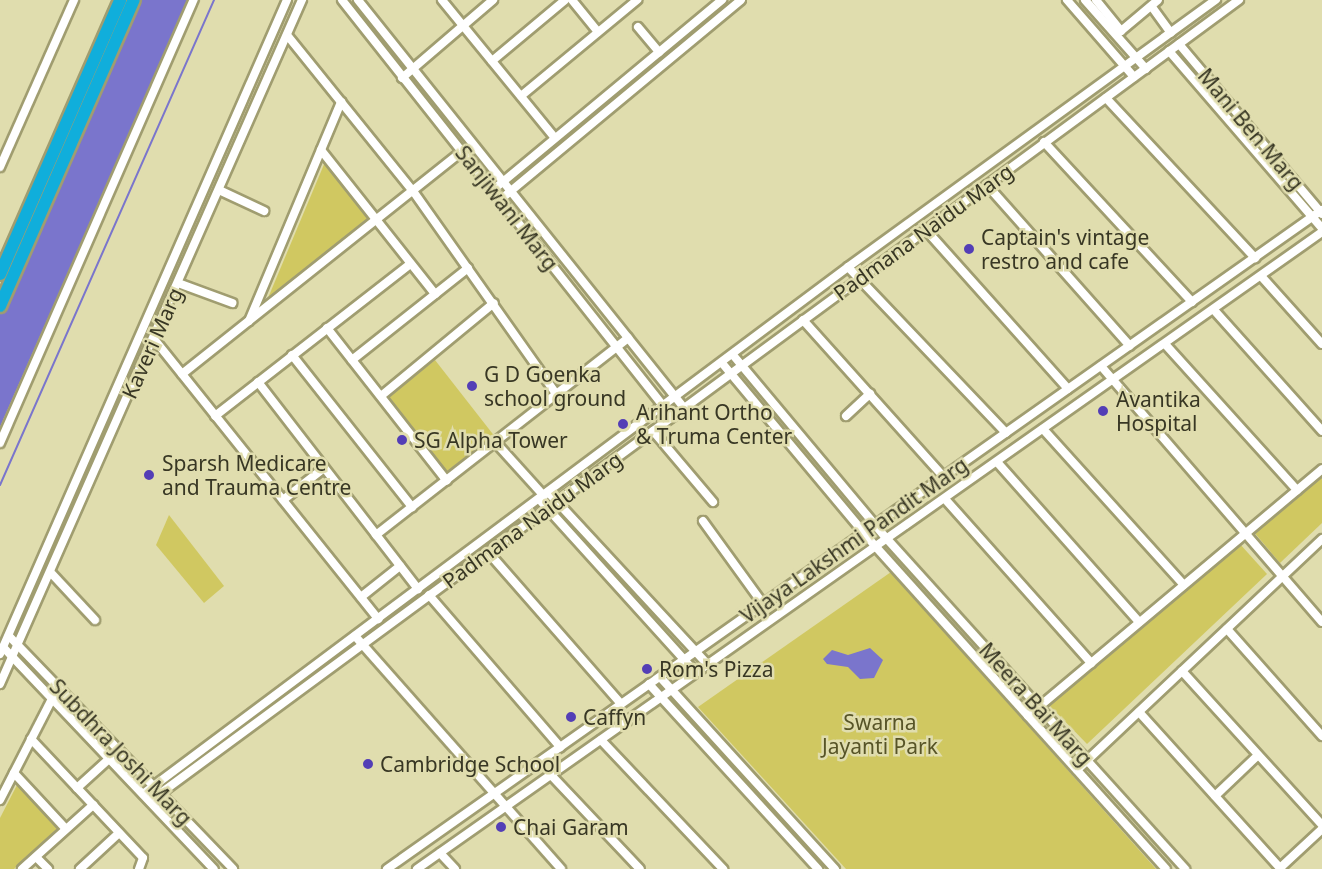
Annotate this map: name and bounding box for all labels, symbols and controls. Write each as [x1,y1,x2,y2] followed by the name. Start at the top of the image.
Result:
[1193,63,1309,195] street label: Mani Ben Marg
[450,141,564,275] street label: Sanjiwani Marg
[828,158,1018,306] street label: Padmana Naidu Marg
[981,224,1149,274] place label: Captain's vintage restro and cafe
[962,242,976,256] marker: Captain's vintage restro and cafe
[116,283,188,403] street label: Kaveri Marg
[484,361,626,411] place label: G D Goenka school ground
[465,379,479,393] marker: G D Goenka school ground
[1116,386,1201,436] place label: Avantika Hospital
[636,399,792,449] place label: Arihant Ortho & Truma Center
[1094,402,1112,420] marker: Avantika Hospital
[614,415,632,433] marker: Arihant Ortho & Truma Center
[414,427,568,453] place label: SG Alpha Tower
[395,433,409,447] marker: SG Alpha Tower
[437,446,627,594] street label: Padmana Naidu Marg
[162,450,351,500] place label: Sparsh Medicare and Trauma Centre
[735,452,973,628] street label: Vijaya Lakshmi Pandit Marg
[140,466,158,484] marker: Sparsh Medicare and Trauma Centre
[974,637,1098,771] street label: Meera Bai Marg
[659,656,773,682] place label: Rom's Pizza
[640,662,654,676] marker: Rom's Pizza
[45,674,197,830] street label: Subdhra Joshi Marg
[583,704,646,730] place label: Caffyn
[822,709,938,759] park label: Swarna Jayanti Park
[564,710,578,724] marker: Caffyn
[380,751,560,777] place label: Cambridge School
[361,757,375,771] marker: Cambridge School
[513,814,629,840] place label: Chai Garam
[494,820,508,834] marker: Chai Garam

